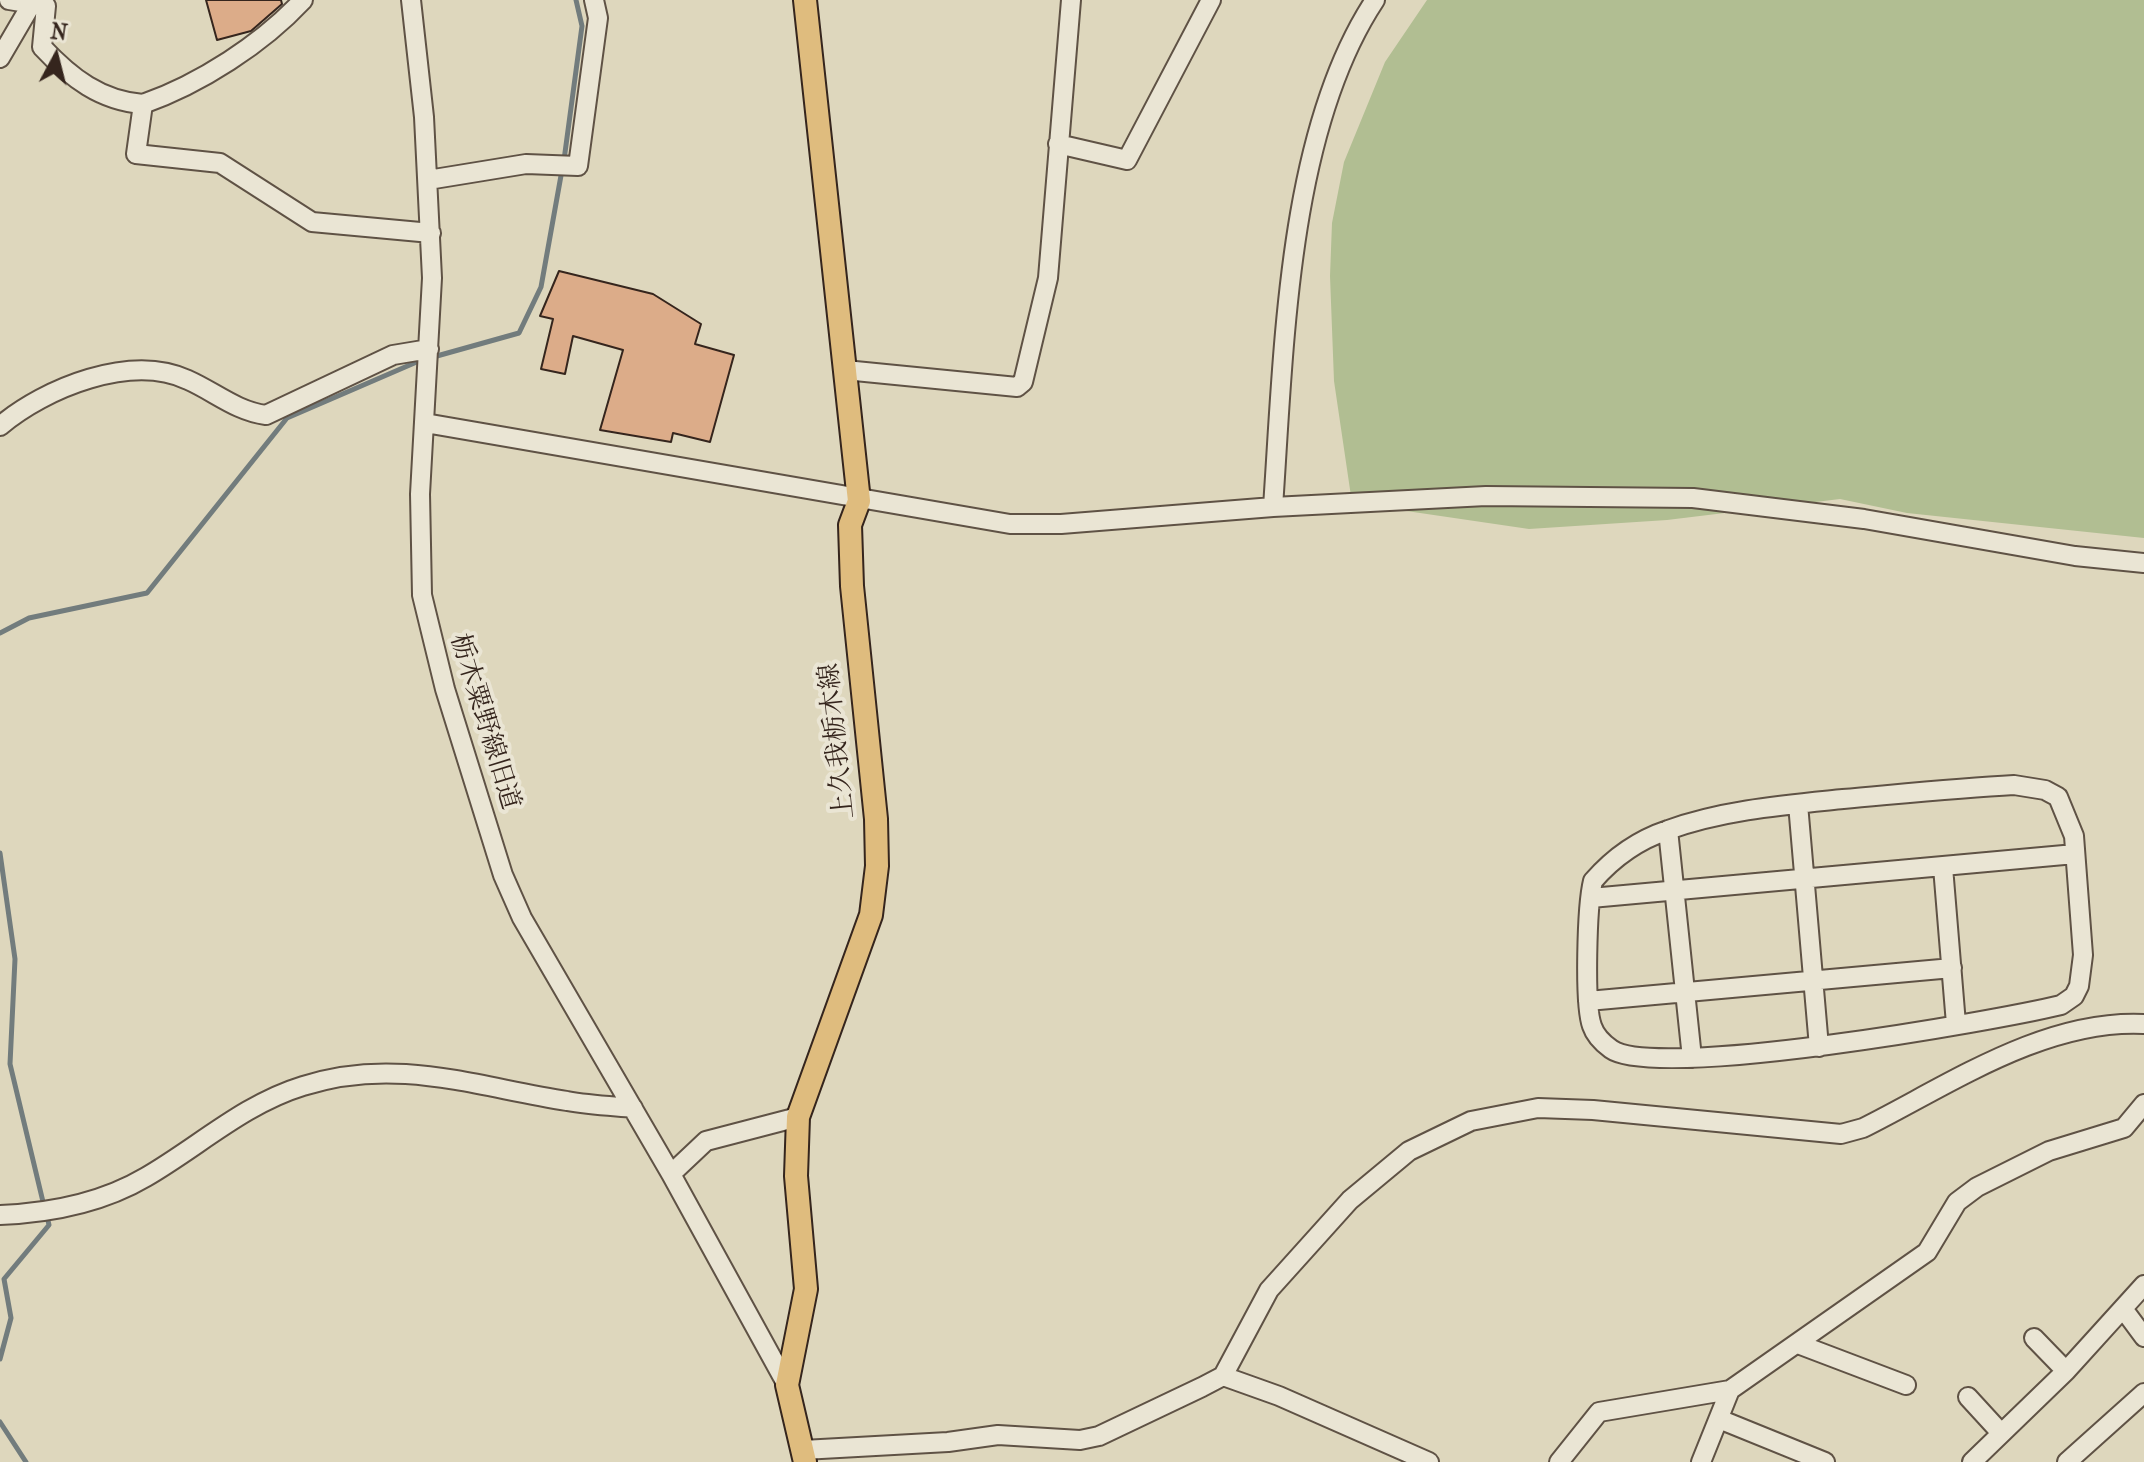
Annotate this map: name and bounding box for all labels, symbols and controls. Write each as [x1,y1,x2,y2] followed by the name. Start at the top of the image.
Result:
[16,16,96,96] north arrow
[49,18,69,46] text: N
[442,630,526,814] street label: 栃木粟野線旧道
[814,662,862,820] street label: 上久我栃木線

